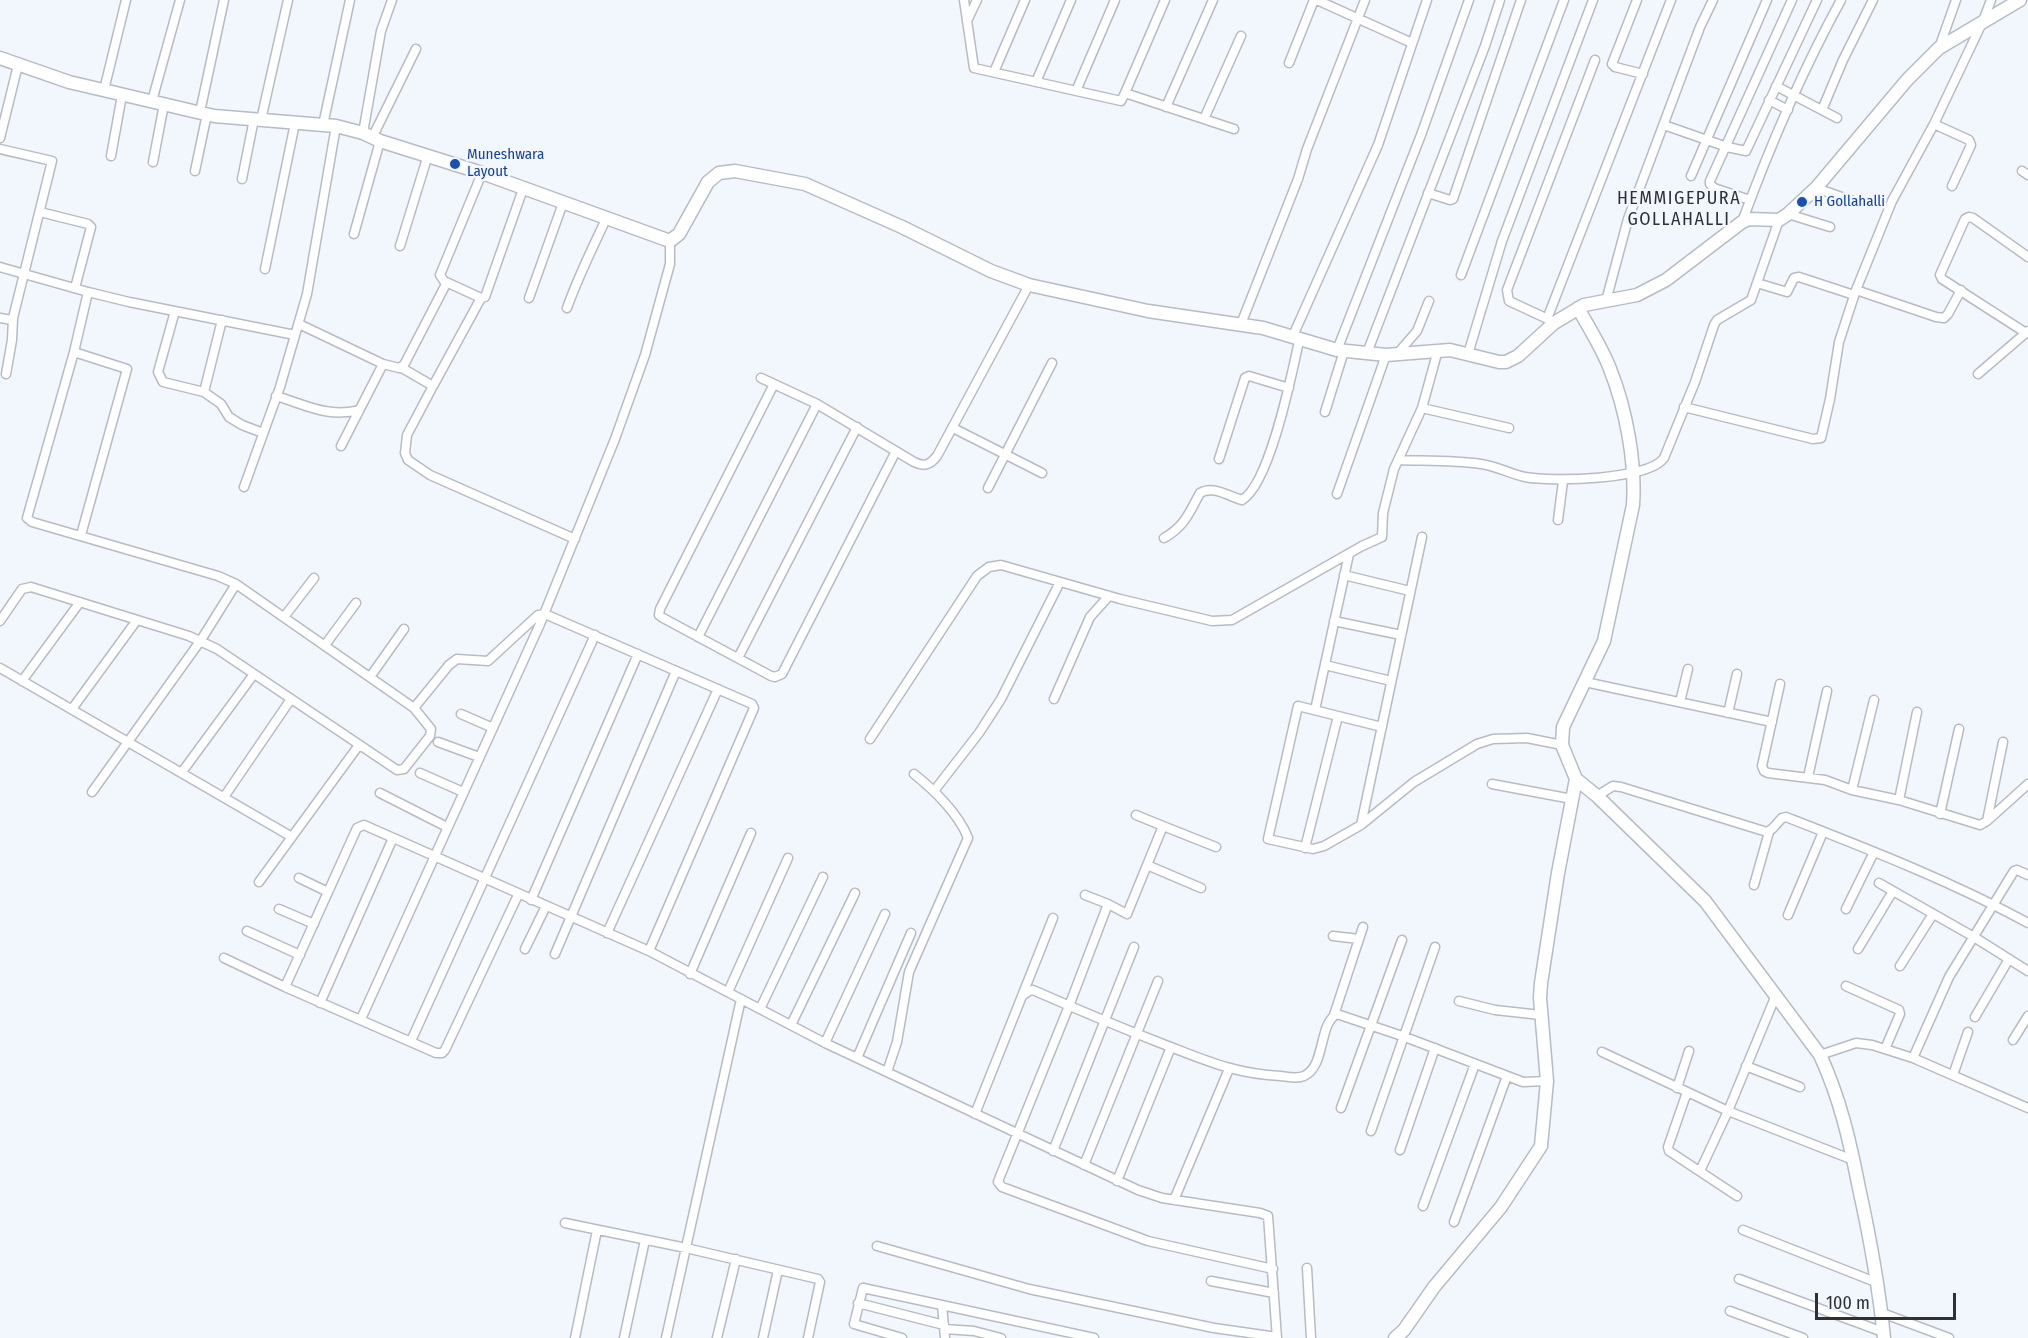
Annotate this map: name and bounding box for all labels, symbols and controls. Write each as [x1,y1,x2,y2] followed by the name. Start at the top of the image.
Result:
[467,146,544,181] place label: Muneshwara Layout
[448,157,462,171] marker: Muneshwara Layout
[1617,188,1741,230] district label: HEMMIGEPURA GOLLAHALLI
[1814,193,1885,211] place label: H Gollahalli
[1795,195,1809,209] marker: H Gollahalli
[1818,1281,1959,1319] scale bar
[1826,1292,1870,1314] text: 100 m

